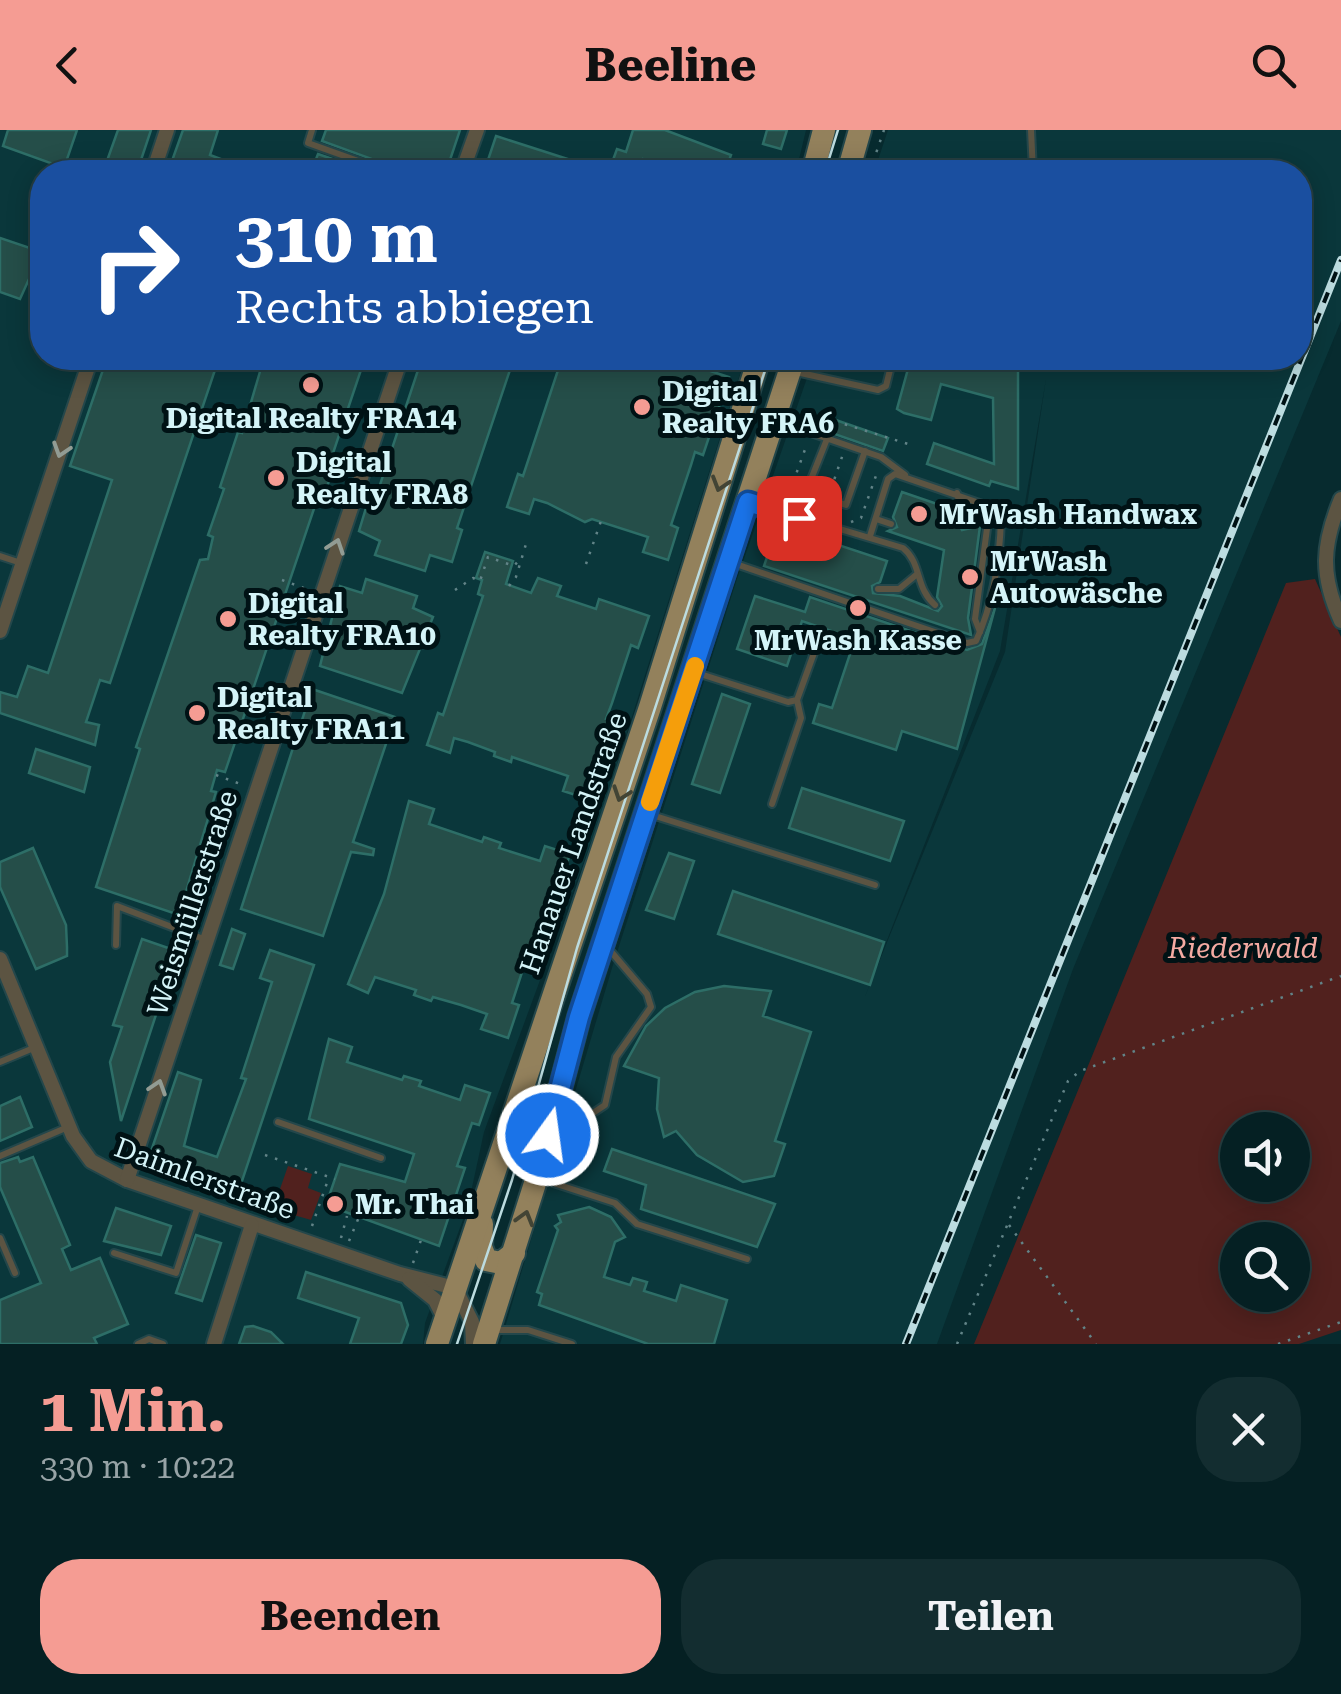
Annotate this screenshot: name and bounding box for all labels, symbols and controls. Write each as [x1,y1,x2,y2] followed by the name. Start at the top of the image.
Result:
[40,38,95,93] icon: back
[1246,38,1301,93] icon: search
[585,39,756,92] text: Beeline
[235,197,438,279] text: 310 m
[70,200,200,330] icon: right
[235,281,594,334] text: Rechts abbiegen
[300,374,322,396] marker: Digital Realty FRA14
[662,375,834,440] place label: Digital Realty FRA6
[631,396,653,418] marker: Digital Realty FRA6
[166,402,457,435] place label: Digital Realty FRA14
[52,441,72,458] one-way arrow
[296,446,468,511] place label: Digital Realty FRA8
[265,467,287,489] marker: Digital Realty FRA8
[711,475,732,492] one-way arrow
[757,476,842,561] pin
[772,491,827,546] icon: arrive
[939,498,1198,531] place label: MrWash Handwax
[908,503,930,525] marker: MrWash Handwax
[324,539,345,556] one-way arrow
[990,545,1163,610] place label: MrWash Autowäsche
[959,566,981,588] marker: MrWash Autowäsche
[248,587,436,652] place label: Digital Realty FRA10
[847,597,869,619] marker: MrWash Kasse
[217,608,239,630] marker: Digital Realty FRA10
[754,624,962,657] place label: MrWash Kasse
[217,681,405,746] place label: Digital Realty FRA11
[186,702,208,724] marker: Digital Realty FRA11
[513,708,634,978] street label: Hanauer Landstraße
[613,784,633,801] one-way arrow
[140,786,244,1020] street label: Weismüllerstraße
[1167,932,1318,965] park label: Riederwald
[146,1080,166,1097] one-way arrow
[496,1083,600,1187] position arrow
[1220,1112,1310,1312] map controls
[1220,1112,1310,1202] button: sound
[110,1131,299,1226] street label: Daimlerstraße
[355,1188,474,1221] place label: Mr. Thai
[324,1193,346,1215] marker: Mr. Thai
[513,1210,534,1227] one-way arrow
[1220,1222,1310,1312] button: search
[40,1375,226,1446] text: 1 Min.
[1196,1377,1301,1482] button: close
[40,1448,235,1486] text: 330 m · 10:22
[40,1559,661,1674] button: Beenden
[681,1559,1301,1674] button: Teilen

